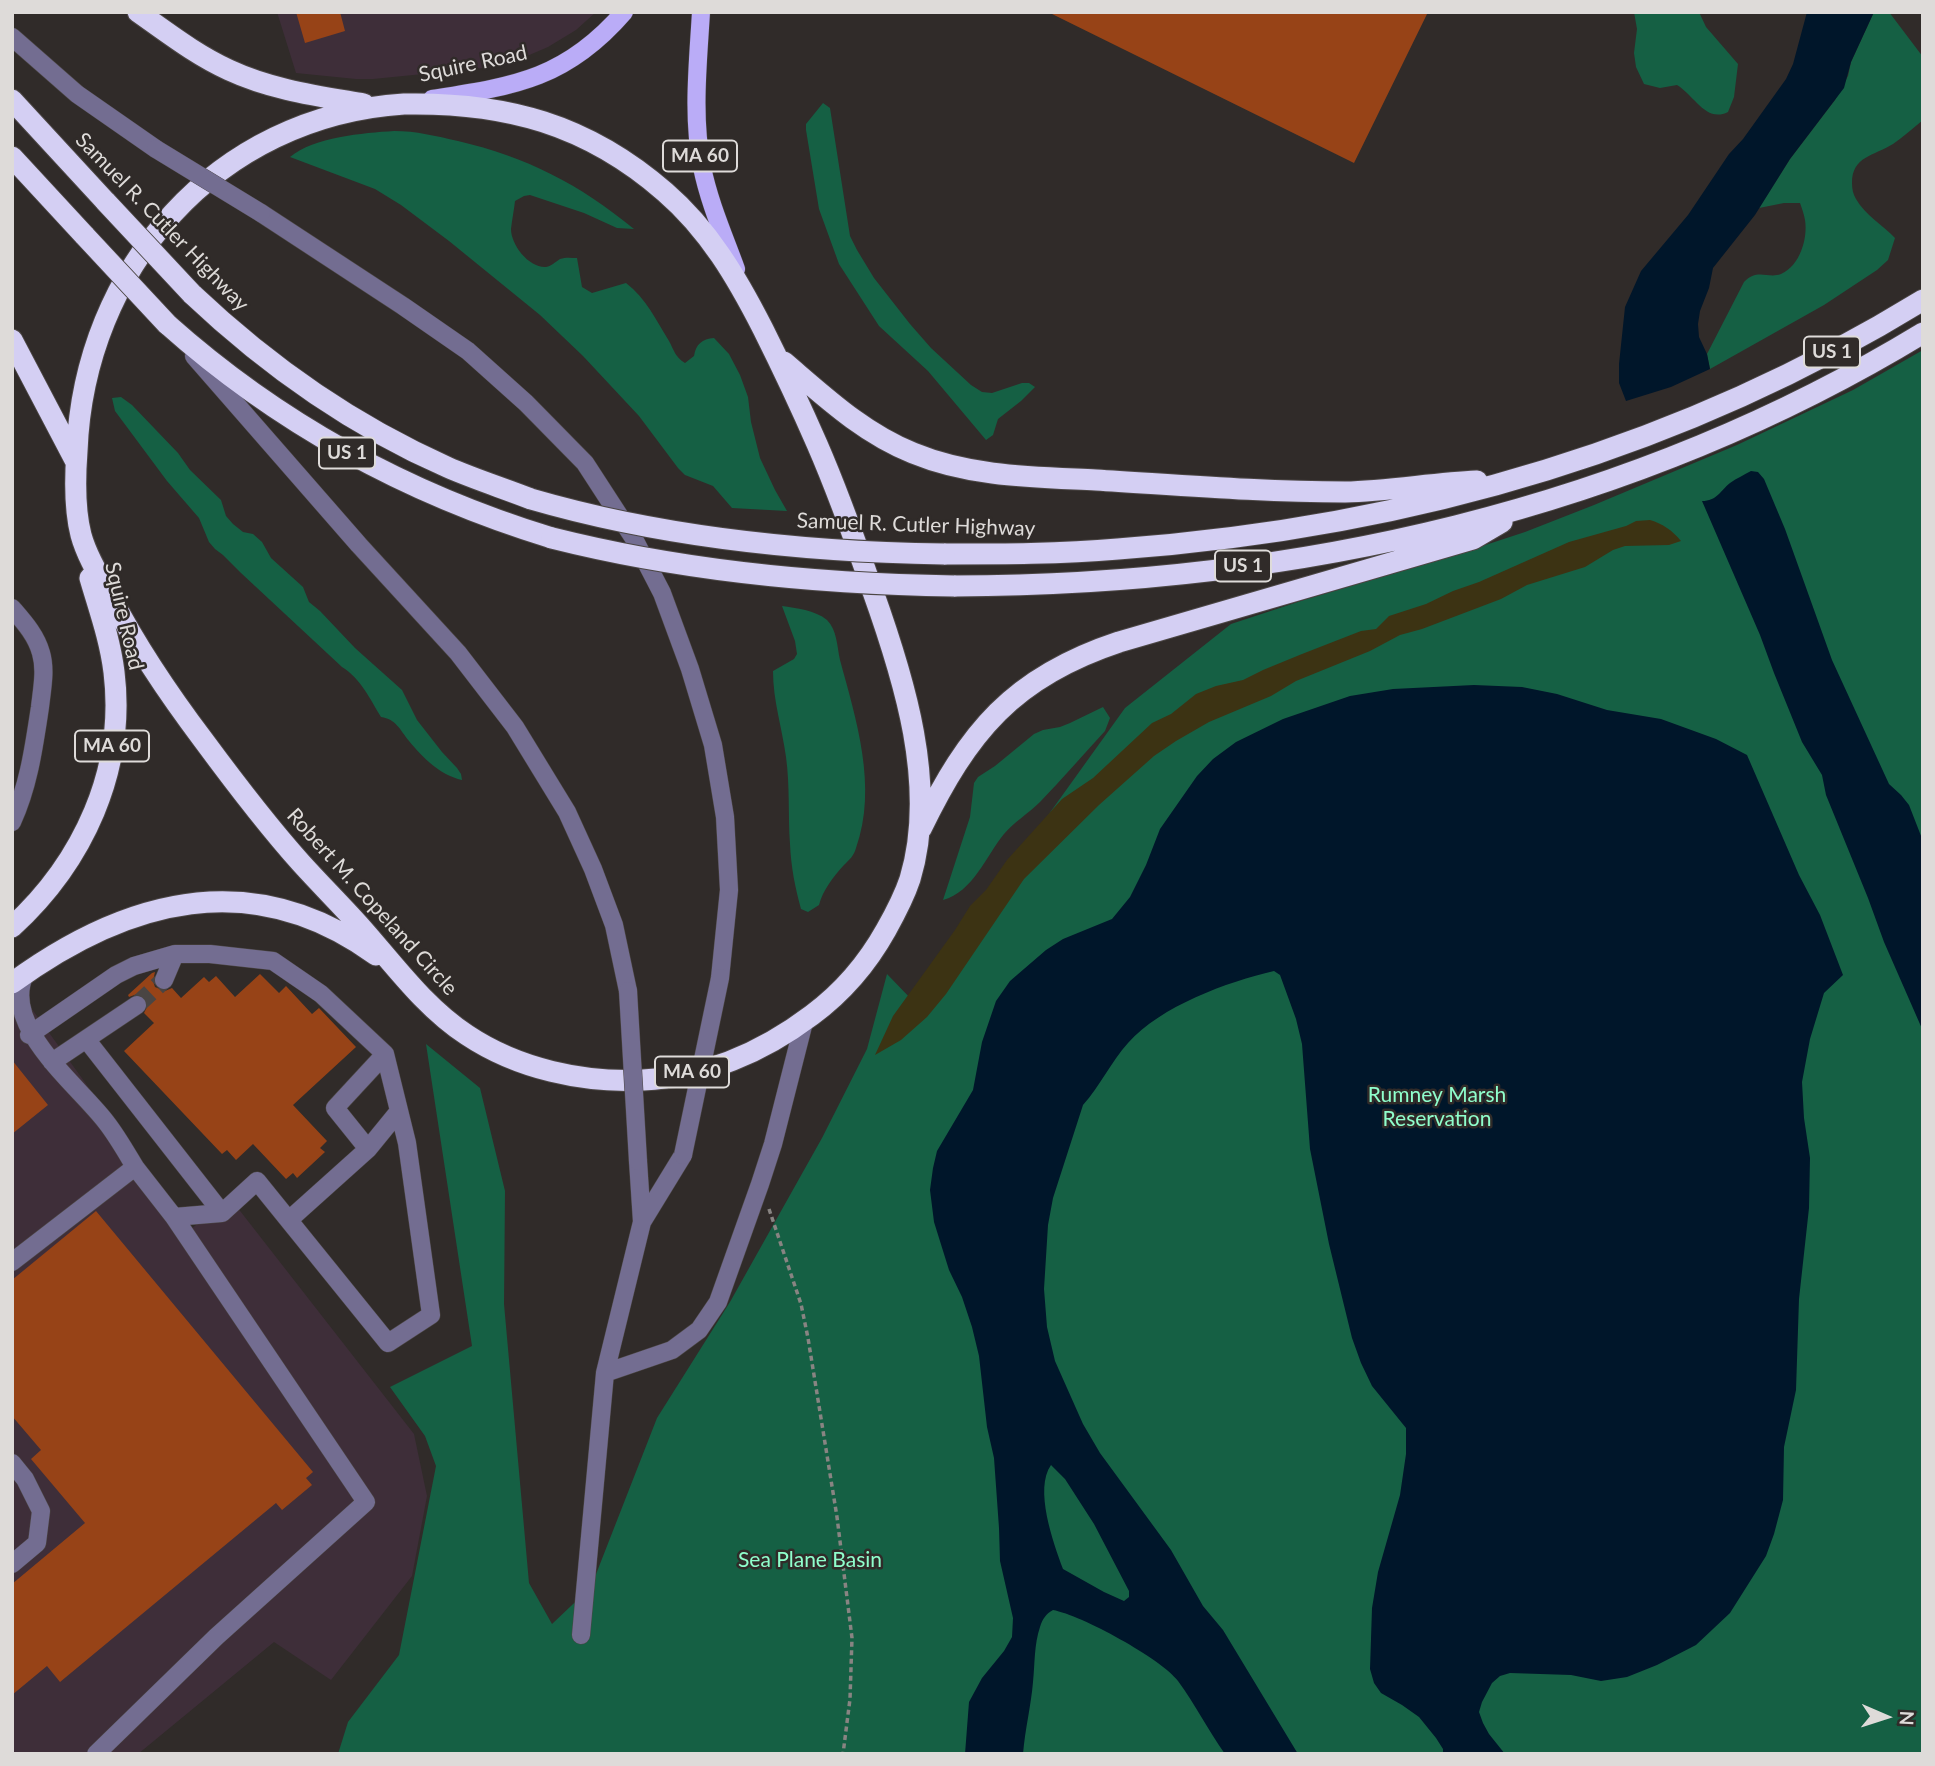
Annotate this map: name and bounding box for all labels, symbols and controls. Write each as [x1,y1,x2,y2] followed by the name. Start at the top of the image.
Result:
[417,40,529,88] street label: Squire Road
[70,127,254,317] street label: Samuel R. Cutler Highway
[663,140,737,172] road number: MA 60
[1804,336,1860,368] road number: US 1
[319,437,375,468] road number: US 1
[796,508,1036,542] street label: Samuel R. Cutler Highway
[1215,551,1271,582] road number: US 1
[99,560,149,672] street label: Squire Road
[75,730,149,762] road number: MA 60
[281,803,463,1001] street label: Robert M. Copeland Circle
[655,1056,729,1088] road number: MA 60
[1368,1082,1506,1132] park label: Rumney Marsh Reservation
[738,1547,882,1573] park label: Sea Plane Basin
[1851,1682,1921,1752] north arrow
[1896,1710,1919,1726] text: N

